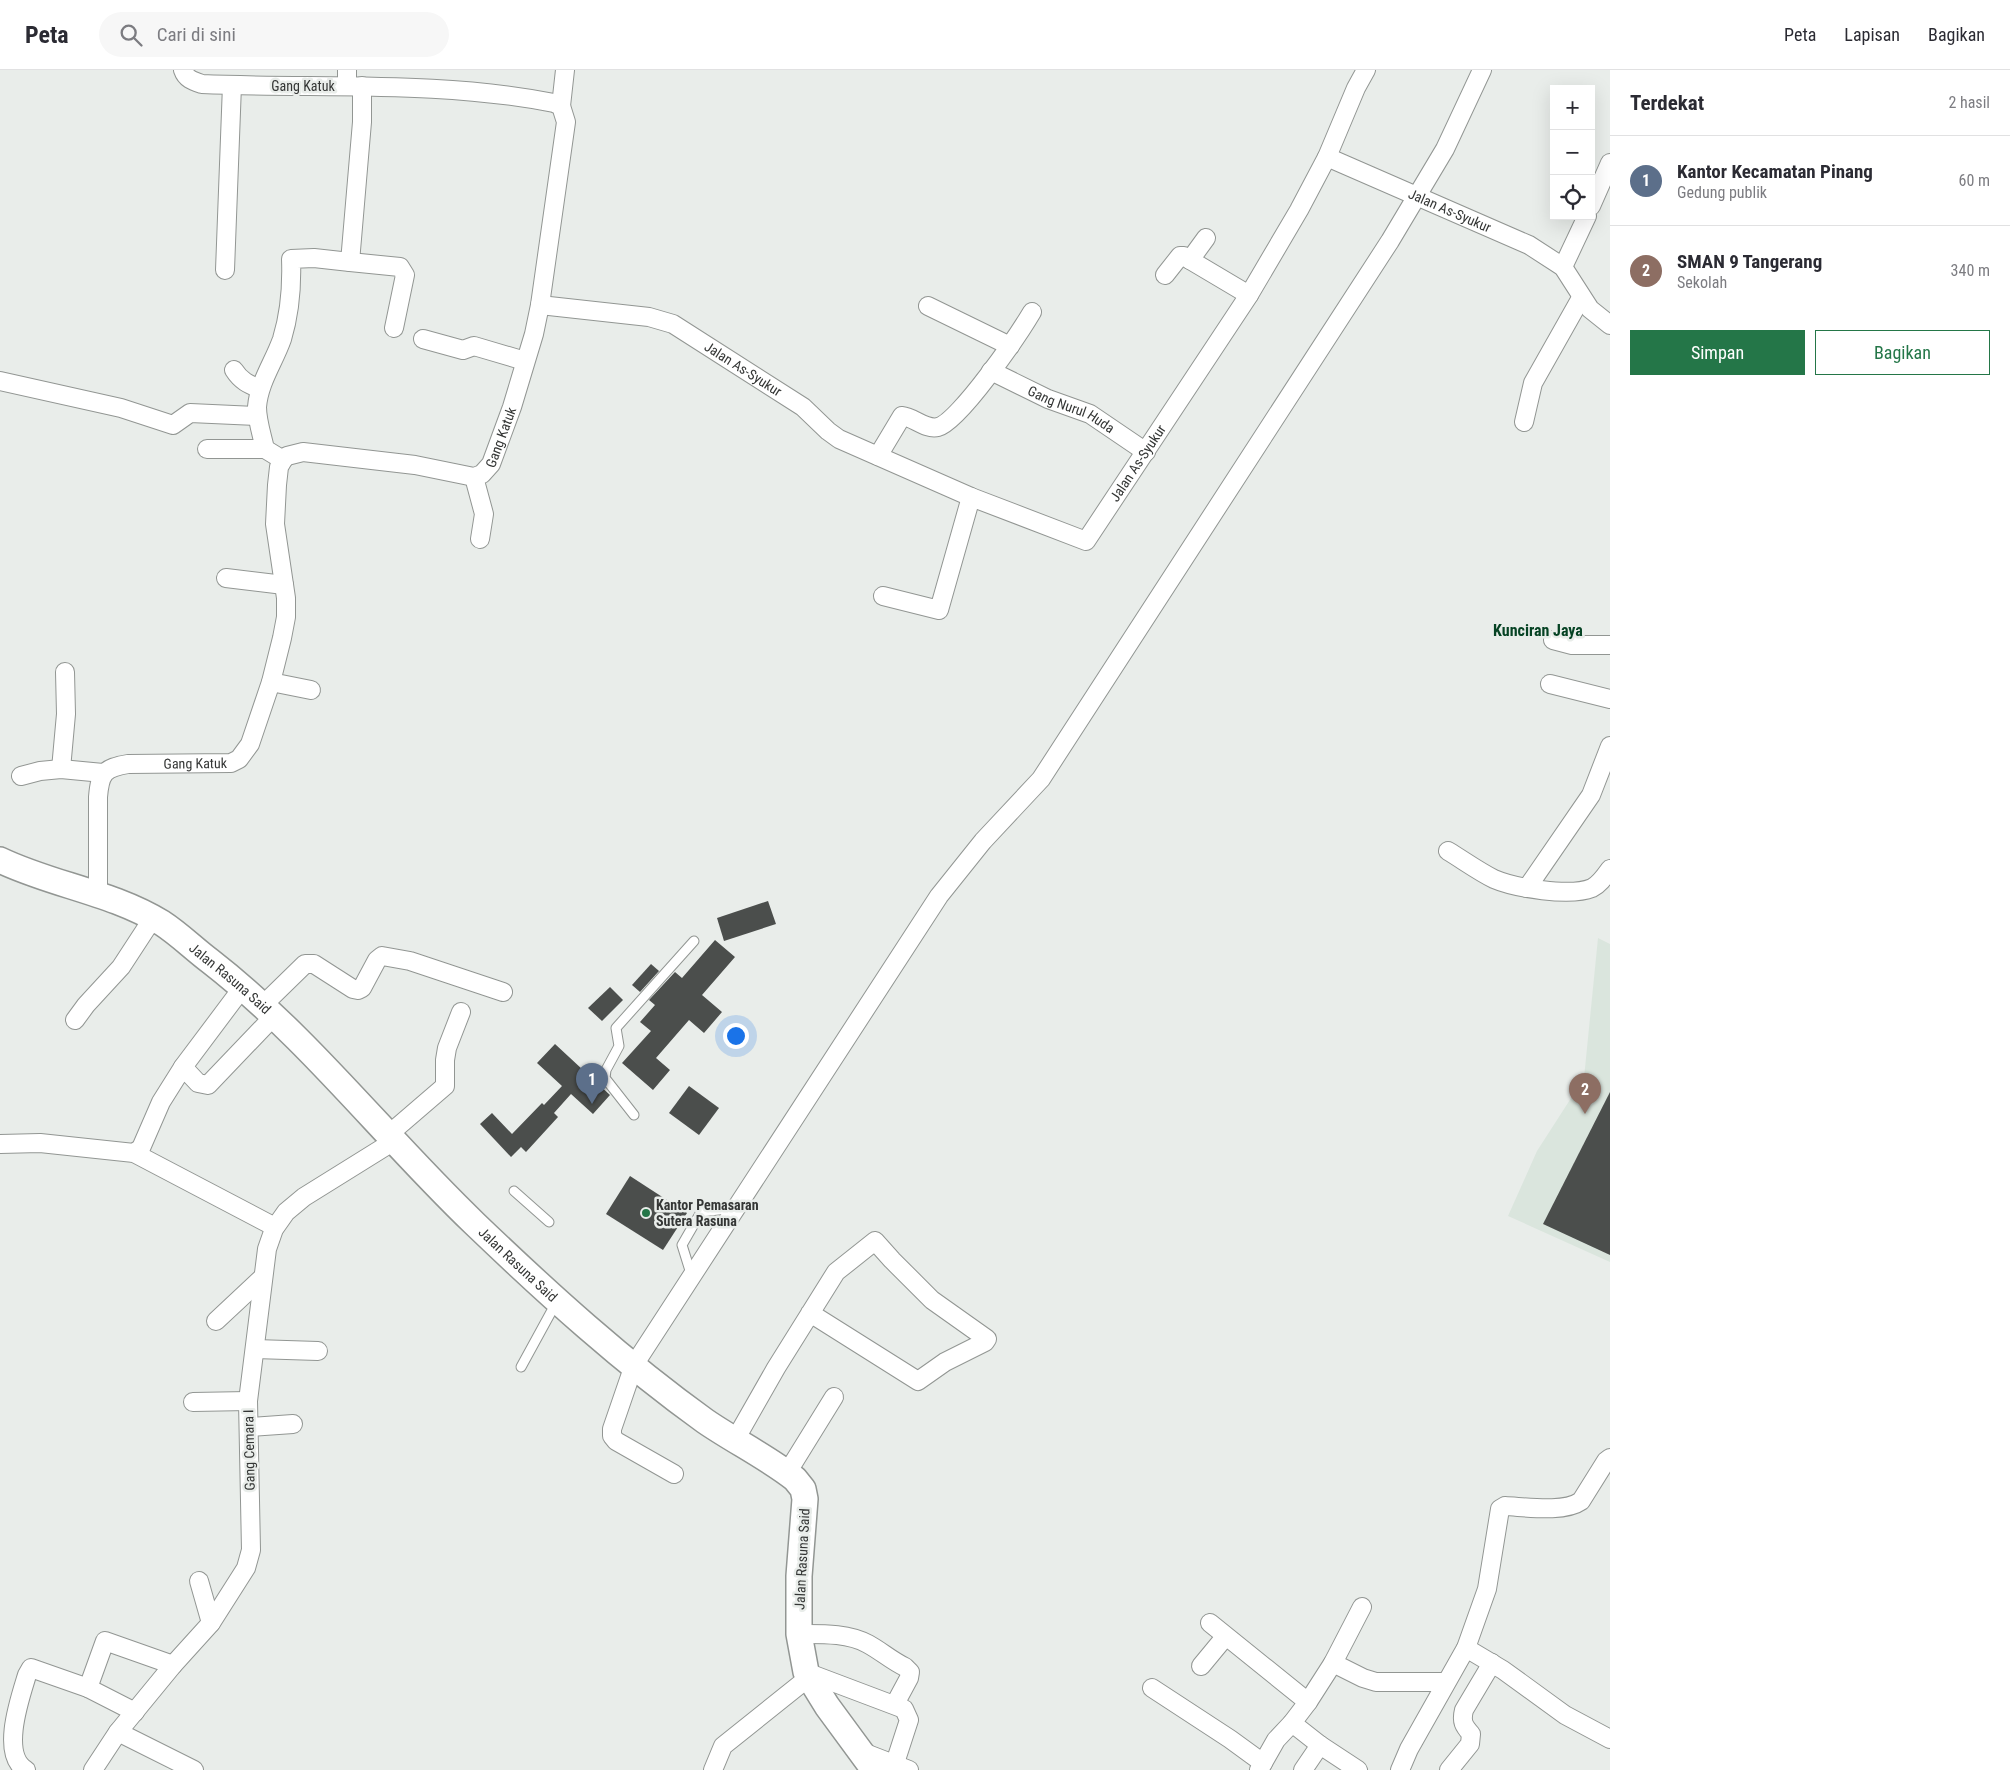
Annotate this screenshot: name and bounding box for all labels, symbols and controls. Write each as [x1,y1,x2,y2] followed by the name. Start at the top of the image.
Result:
[99,12,449,57] search box
[25,21,69,49] text: Peta
[117,21,145,49] icon: search
[157,23,236,46] text: Cari di sini
[1784,24,1816,45] text: Peta
[1844,24,1900,45] text: Lapisan
[1928,24,1985,45] text: Bagikan
[271,78,335,94] street label: Gang Katuk
[1550,85,1595,220] map controls
[1550,85,1595,130] button: +
[1630,91,1704,115] text: Terdekat
[1948,93,1990,112] text: 2 hasil
[1550,130,1595,175] button: −
[1677,160,1873,183] text: Kantor Kecamatan Pinang
[1642,171,1650,190] text: 1
[1958,171,1990,190] text: 60 m
[1550,175,1595,220] button: locate
[1677,183,1767,202] text: Gedung publik
[1406,185,1494,236] street label: Jalan As-Syukur
[1677,250,1822,273] text: SMAN 9 Tangerang
[1642,261,1650,280] text: 2
[1951,261,1990,280] text: 340 m
[1677,273,1727,292] text: Sekolah
[1630,330,1805,375] button: Simpan
[1815,330,1990,375] button: Bagikan
[702,338,785,399] street label: Jalan As-Syukur
[1025,382,1118,436] street label: Gang Nurul Huda
[482,404,520,470] street label: Gang Katuk
[1107,422,1169,504] street label: Jalan As-Syukur
[1493,621,1583,640] district label: Kunciran Jaya
[163,755,228,772] street label: Gang Katuk
[186,940,274,1017] street label: Jalan Rasuna Said
[723,1023,749,1049] your location
[576,1063,608,1104] pin: 1
[1569,1073,1601,1114] pin: 2
[656,1197,759,1229] place label: Kantor Pemasaran Sutera Rasuna
[640,1207,652,1219] marker: Kantor Pemasaran Sutera Rasuna
[475,1224,561,1305] street label: Jalan Rasuna Said
[240,1409,258,1491] street label: Gang Cemara I
[791,1508,813,1610] street label: Jalan Rasuna Said

